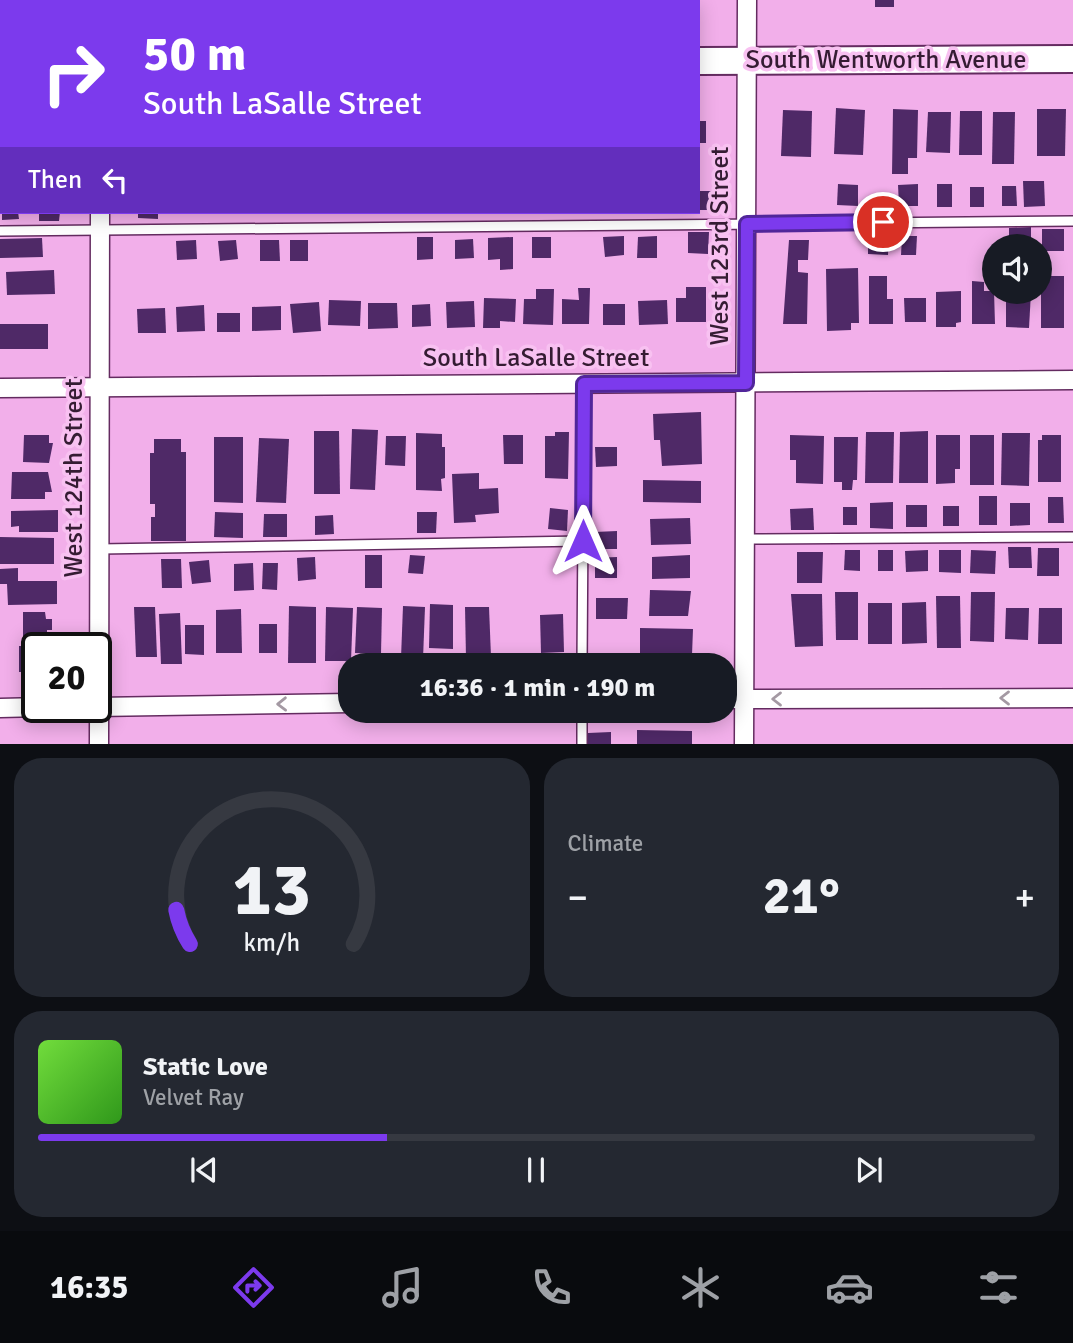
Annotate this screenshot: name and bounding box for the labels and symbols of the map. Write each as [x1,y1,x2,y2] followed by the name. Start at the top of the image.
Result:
[745,44,1027,76] street label: South Wentworth Avenue
[704,147,736,345] street label: West 123rd Street
[853,192,913,252] pin
[423,342,649,374] street label: South LaSalle Street
[58,378,90,578] street label: West 124th Street
[546,504,620,578] position arrow
[21,632,112,723] speed limit sign: 20
[999,690,1010,706] one-way arrow
[772,691,782,707] one-way arrow
[276,696,287,712] one-way arrow

